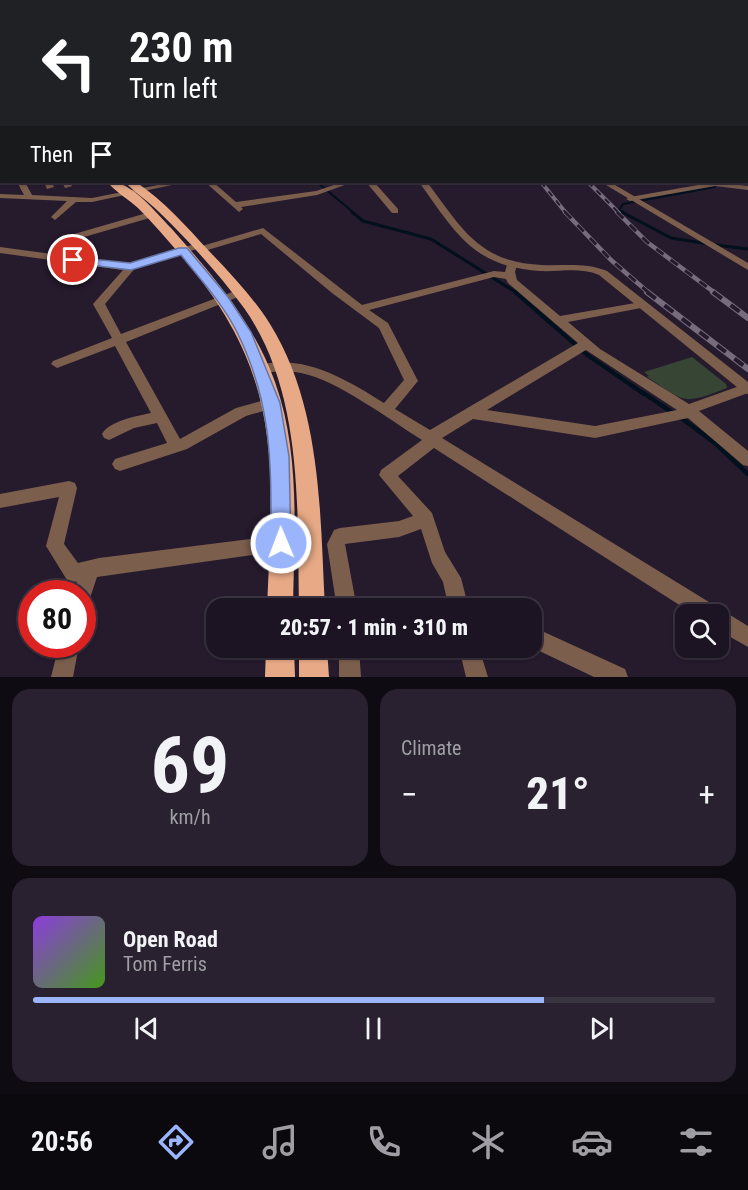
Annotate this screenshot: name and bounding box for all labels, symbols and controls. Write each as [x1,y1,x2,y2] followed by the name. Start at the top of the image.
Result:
[129,23,234,72] text: 230 m
[30,24,108,102] icon: left
[129,73,218,105] text: Turn left
[85,138,118,171] icon: arrive
[30,142,73,167] text: Then
[47,234,98,285] pin
[56,243,89,276] icon: arrive
[249,511,313,575] position arrow
[18,580,96,658] speed limit sign: 80
[675,604,729,658] map controls
[675,604,729,658] button: search
[280,615,468,640] text: 20:57 · 1 min · 310 m
[151,720,229,811] text: 69
[401,736,461,760] text: Climate
[526,767,590,820] text: 21°
[401,775,418,814] text: −
[699,775,715,814] text: +
[169,805,211,829] text: km/h
[123,927,218,952] text: Open Road
[123,952,207,976] text: Tom Ferris
[130,1012,163,1045] icon: previous
[357,1012,390,1045] icon: pause
[585,1012,618,1045] icon: next
[155,1121,197,1163] icon: directions
[259,1121,301,1163] icon: music
[363,1121,405,1163] icon: phone
[467,1121,509,1163] icon: climate
[571,1121,613,1163] icon: car
[675,1121,717,1163] icon: filters
[31,1126,93,1158] text: 20:56

